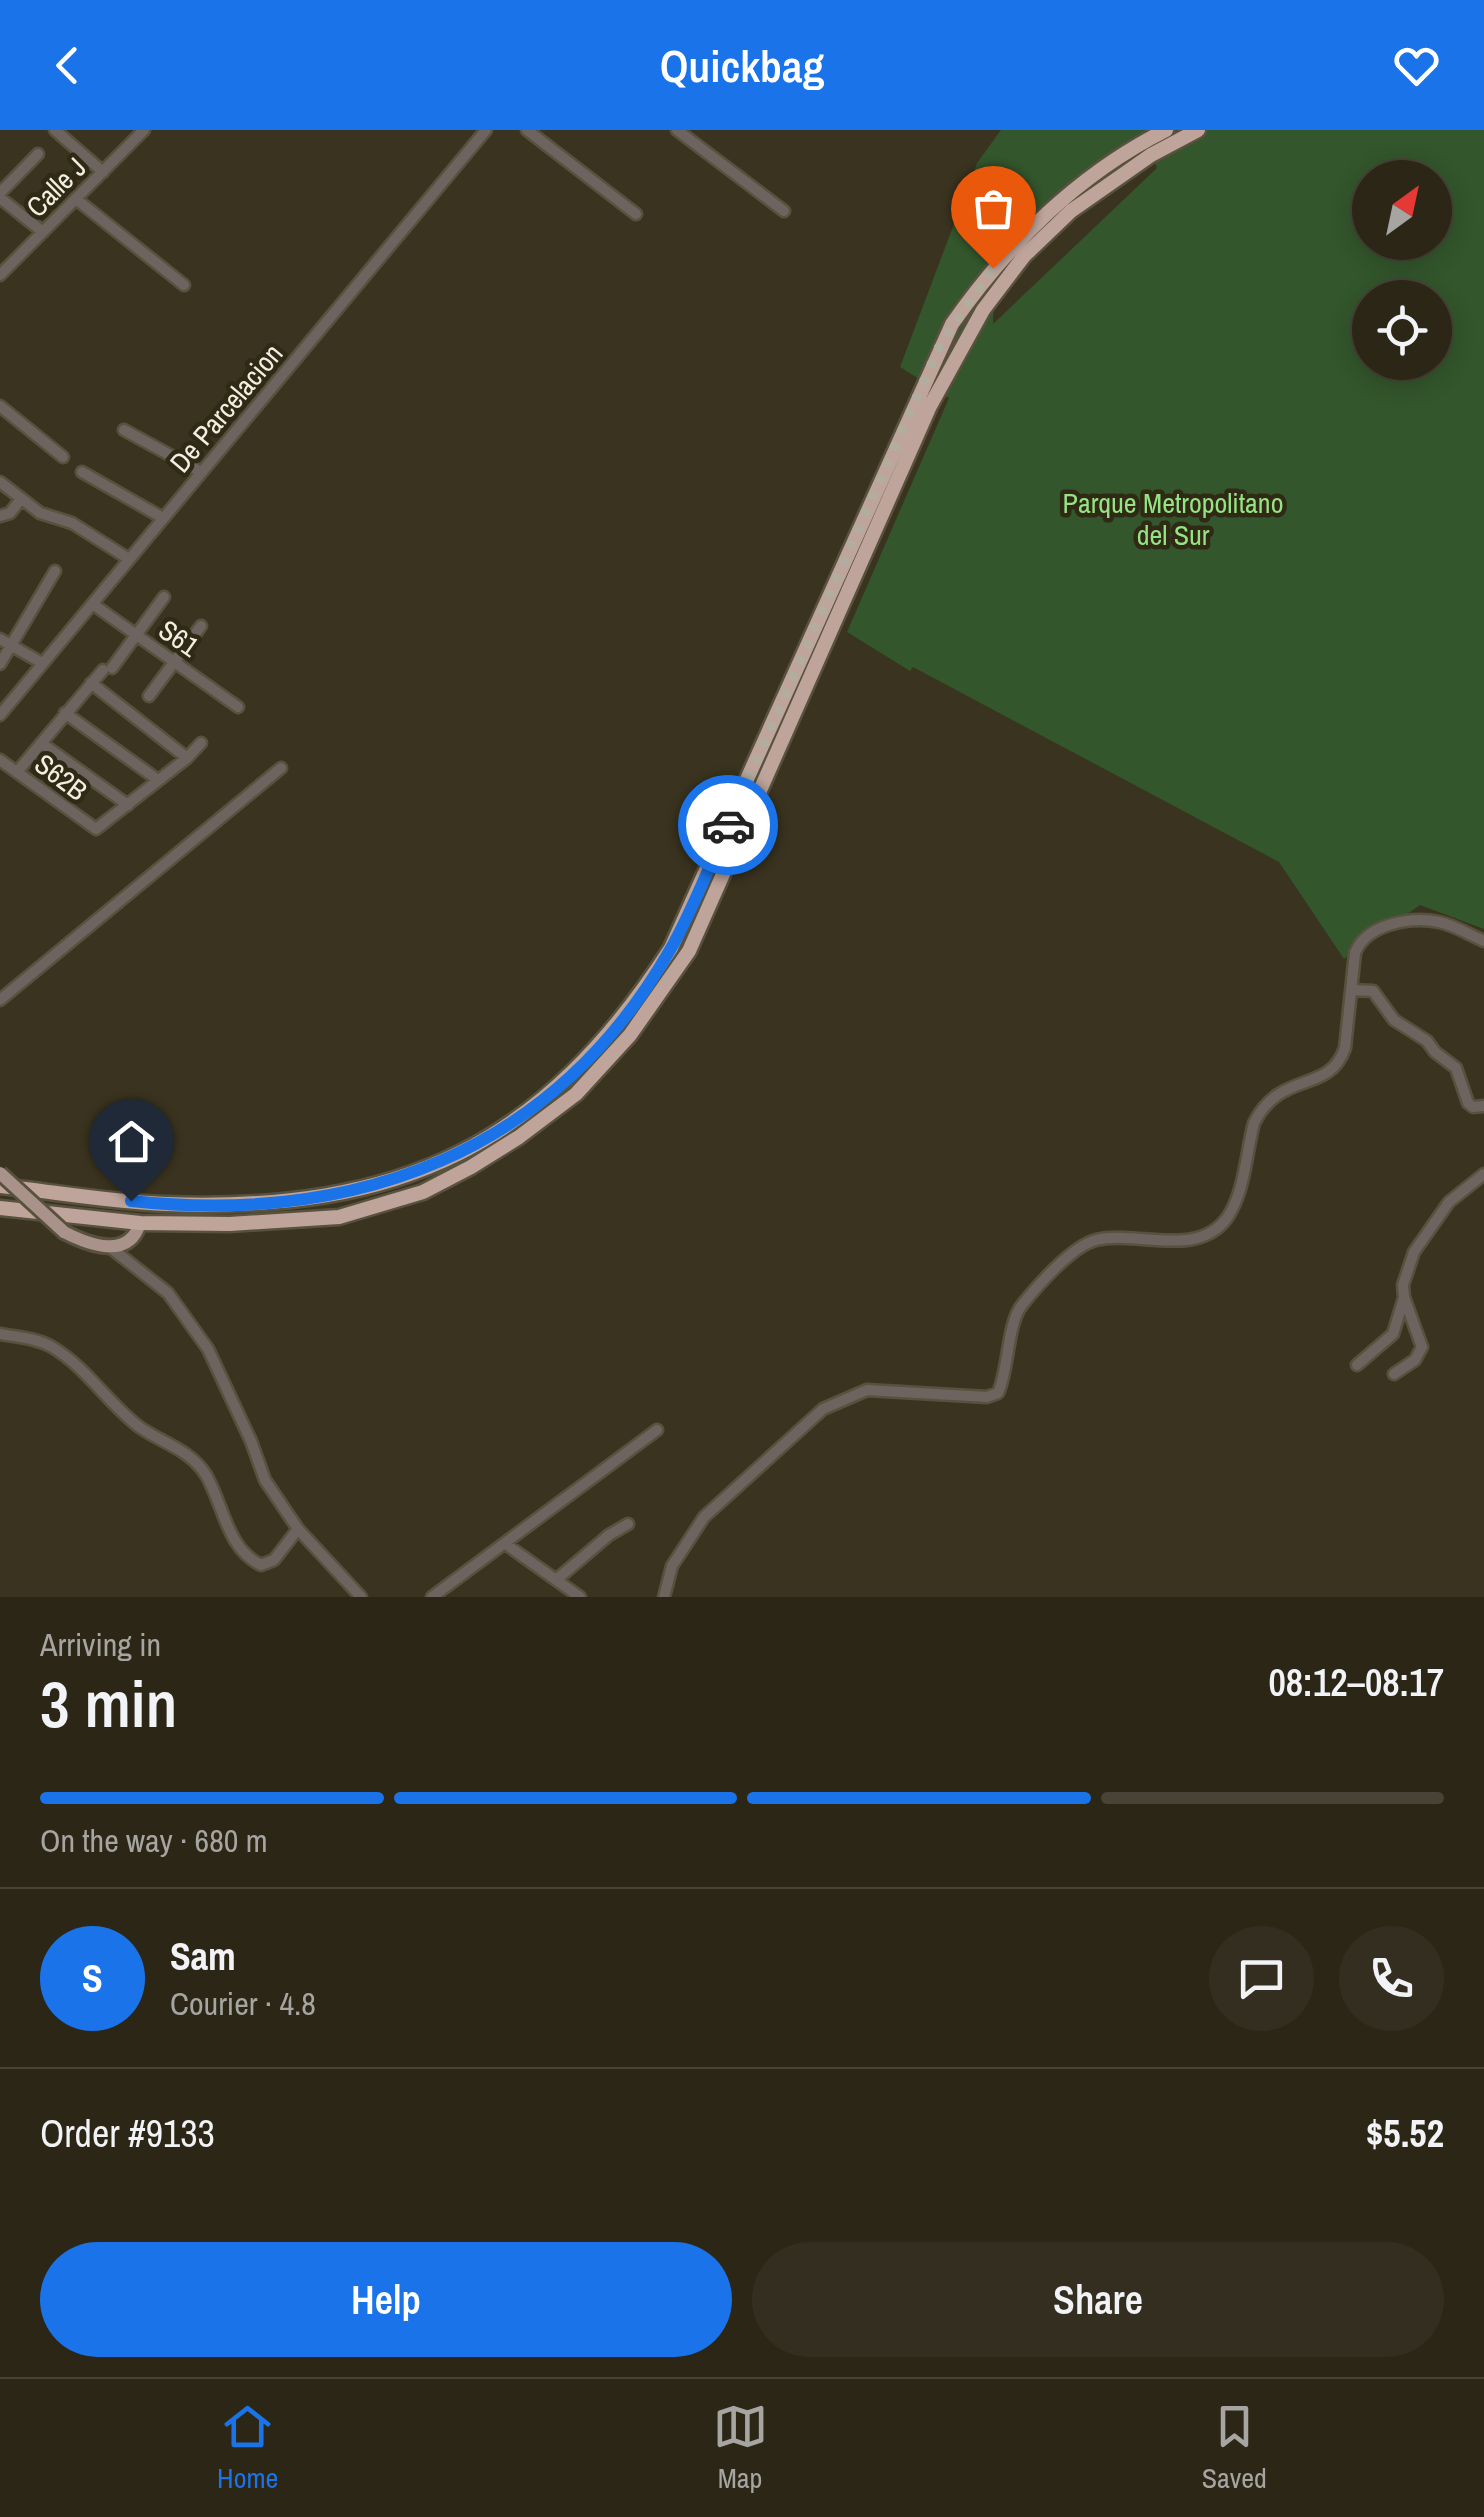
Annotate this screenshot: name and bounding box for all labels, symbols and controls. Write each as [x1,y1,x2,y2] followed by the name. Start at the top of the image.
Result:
[660,35,824,96] text: Quickbag
[40,38,95,93] icon: back
[1389,38,1444,93] icon: heart
[18,149,94,225] street label: Calle J
[1352,160,1452,260] north arrow
[1352,160,1452,380] map controls
[951,166,1036,269] pin
[966,181,1021,236] icon: bag
[1352,280,1452,380] button: locate
[161,336,291,480] street label: De Parcelacion
[1063,484,1283,554] park label: Parque Metropolitano del Sur
[151,611,207,665] street label: S61
[27,745,95,809] street label: S62B
[678,775,778,875] courier
[701,798,756,853] icon: car
[89,1099,174,1202] pin
[104,1114,159,1169] icon: home
[40,1623,161,1666] text: Arriving in
[1268,1657,1444,1708] text: 08:12–08:17
[40,1660,177,1747] text: 3 min
[40,1819,268,1862] text: On the way · 680 m
[1209,1926,1314,2031] button: chat
[1339,1926,1444,2031] button: phone
[170,1931,236,1982] text: Sam
[82,1953,103,2004] text: S
[170,1982,316,2025] text: Courier · 4.8
[40,2108,215,2159] text: Order #9133
[1366,2108,1444,2159] text: $5.52
[40,2242,732,2357] button: Help
[752,2242,1444,2357] button: Share
[217,2399,278,2497] tab: Home
[713,2399,768,2497] tab: Map
[1202,2399,1267,2497] tab: Saved

